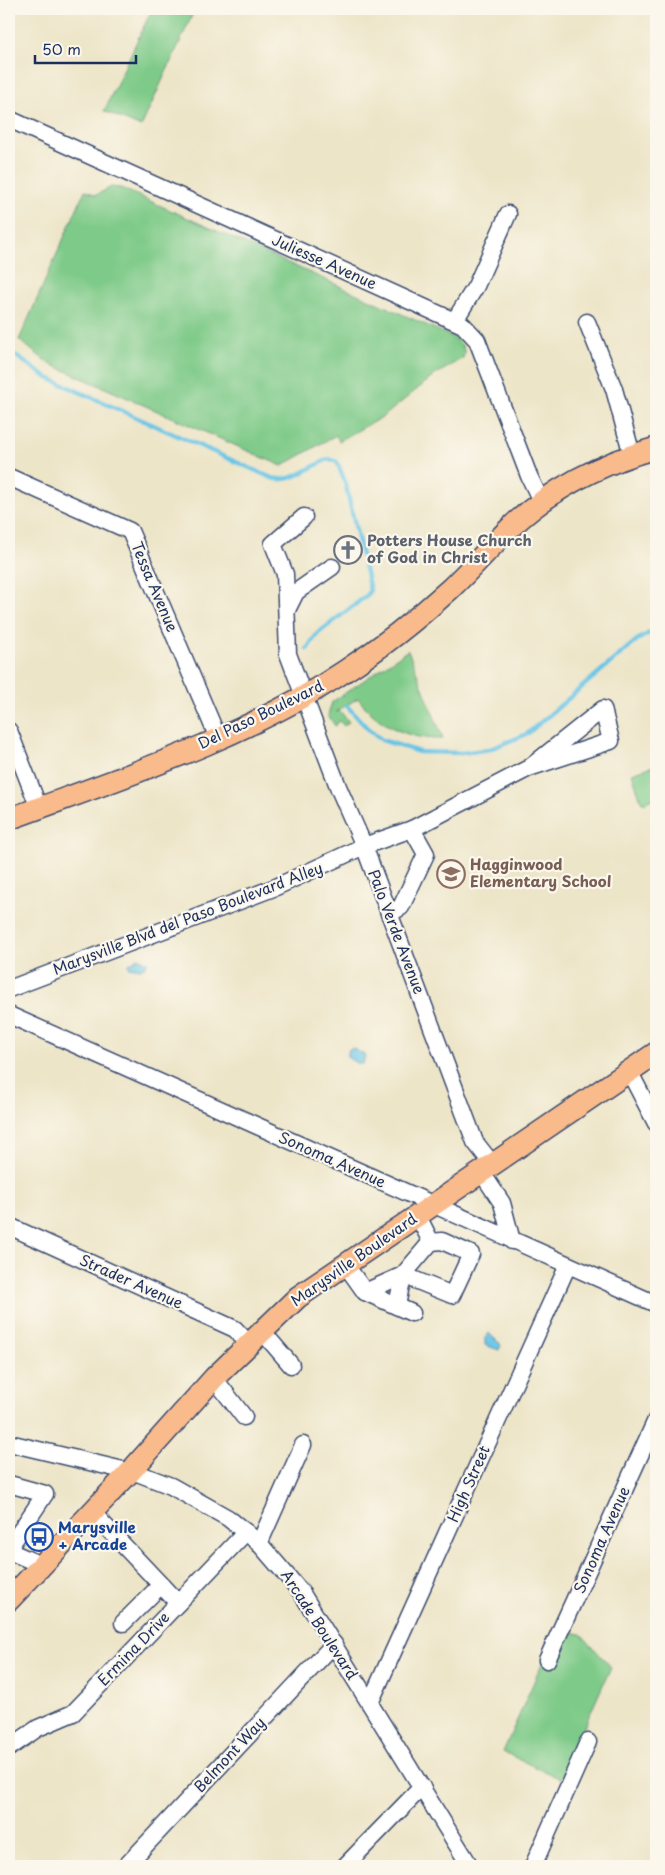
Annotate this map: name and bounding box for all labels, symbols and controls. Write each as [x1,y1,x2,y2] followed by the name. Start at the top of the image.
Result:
[35,32,136,64] scale bar
[42,37,81,60] text: 50 m
[269,227,381,294] street label: Juliesse Avenue
[367,528,532,568] place label: Potters House Church of God in Christ
[333,535,363,565] church icon: Potters House Church of God in Christ
[126,538,185,635] street label: Tessa Avenue
[194,673,327,754] street label: Del Paso Boulevard
[470,852,611,892] place label: Hagginwood Elementary School
[49,855,326,980] street label: Marysville Blvd del Paso Boulevard Alley
[436,859,466,889] school or university icon: Hagginwood Elementary School
[363,866,432,997] street label: Palo Verde Avenue
[275,1125,390,1193] street label: Sonoma Avenue
[285,1206,421,1311] street label: Marysville Boulevard
[76,1248,187,1314] street label: Strader Avenue
[440,1441,495,1526] street label: High Street
[567,1482,635,1597] street label: Sonoma Avenue
[58,1515,136,1555] place label: Marysville + Arcade
[24,1522,54,1552] bus stop icon: Marysville + Arcade
[276,1565,364,1684] street label: Arcade Boulevard
[92,1606,174,1690] street label: Ermina Drive
[188,1711,270,1797] street label: Belmont Way

